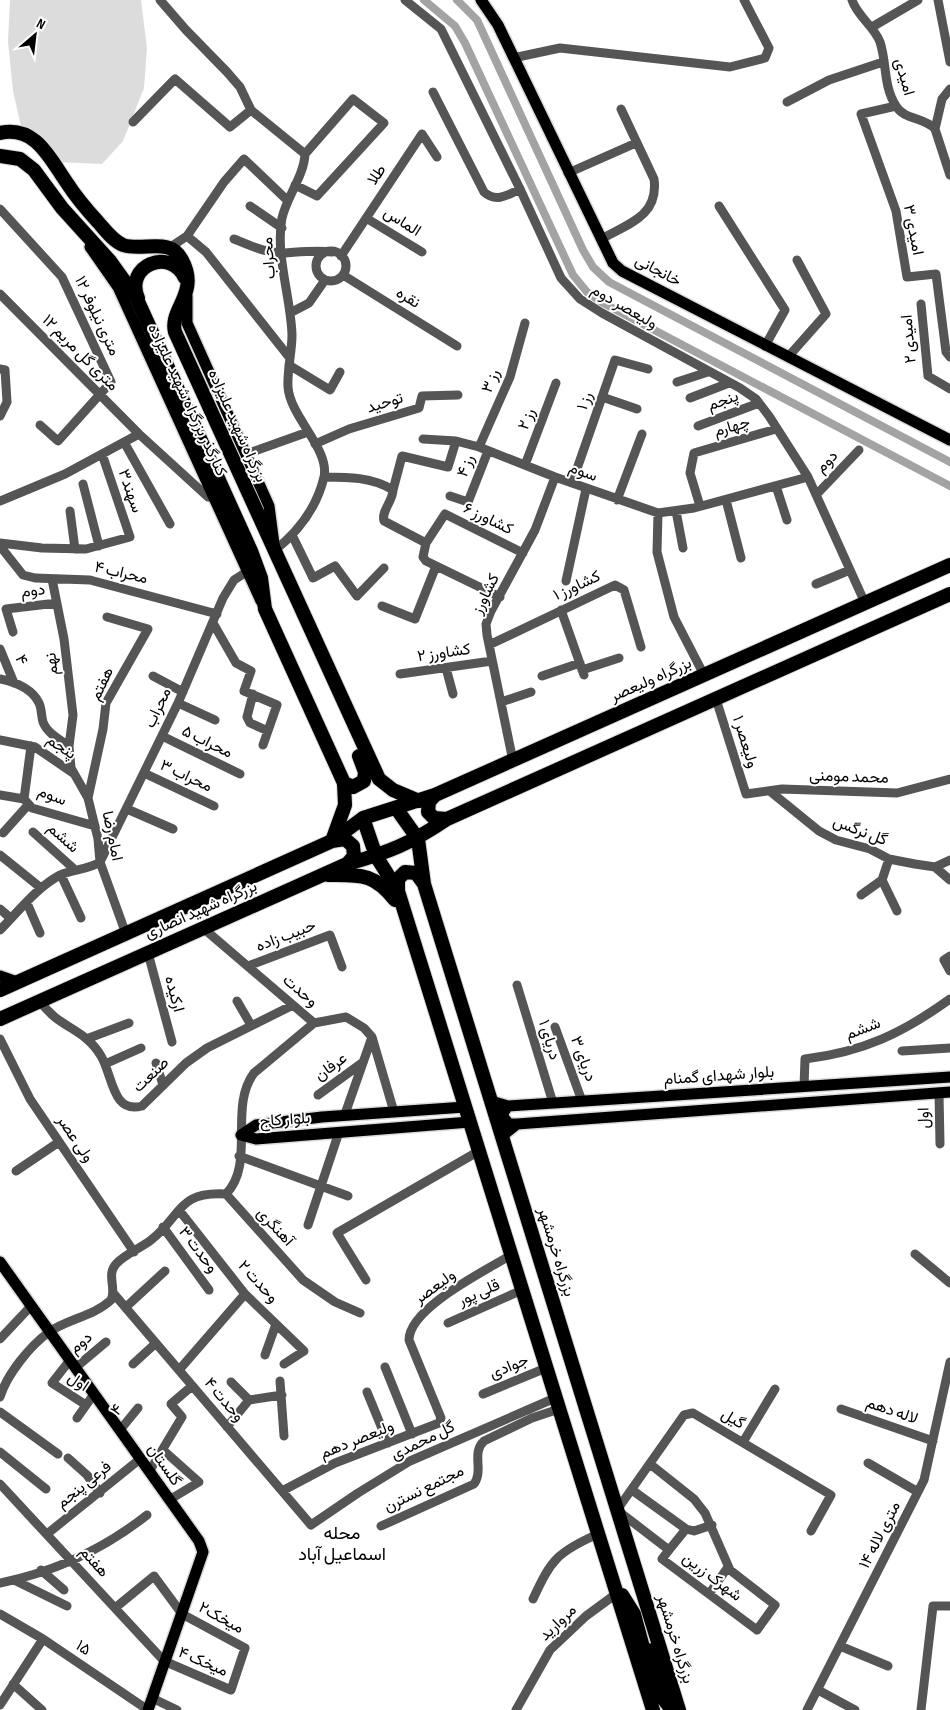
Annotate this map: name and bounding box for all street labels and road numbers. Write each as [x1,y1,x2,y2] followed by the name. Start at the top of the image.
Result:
[890,56,918,98] street label: امیدی
[364,161,390,189] street label: طلا
[380,203,424,241] street label: الماس
[899,203,927,257] street label: امیدی ۳
[258,236,280,280] street label: محراب
[632,251,685,291] street label: خانجانی
[70,273,124,359] street label: ۱۲ متری نیلوفر
[587,280,661,334] street label: ولیعصر دوم
[392,283,424,313] street label: نقره
[38,311,122,395] street label: ۱۲ متری گل مریم
[897,314,921,364] street label: امیدی ۲
[143,321,231,479] street label: کنارگذر بزرگراه شهید علیزاده
[478,366,504,396] street label: رز ۳
[204,367,270,485] street label: بزرگراه شهید علیزاده
[705,387,741,416] street label: پنجم
[365,388,406,418] street label: توحید
[573,389,597,413] street label: رز ۱
[514,405,540,433] street label: رز ۲
[712,413,753,442] street label: چهارم
[812,447,842,477] street label: دوم
[453,452,479,480] street label: رز ۴
[566,458,600,486] street label: سوم
[114,467,146,515] street label: سهند۳
[460,499,516,539] street label: کشاورز ۶
[93,558,149,588] street label: محراب ۴
[550,567,604,605] street label: کشاورز ۱
[468,571,504,618] street label: کشاورز
[20,580,46,602] street label: دوم
[416,640,472,666] street label: کشاورز ۲
[10,652,32,668] street label: ۴
[41,652,63,676] street label: نهم
[606,654,695,707] street label: بزرگراه ولیعصر
[86,664,118,704] street label: هفتم
[140,685,176,731] street label: محراب
[728,713,762,771] street label: ولیعصر ۱
[178,722,236,762] street label: محراب ۵
[42,730,79,764] street label: پنجم
[157,756,215,796] street label: محراب ۳
[809,766,889,788] street label: محمد مومنی
[35,782,69,810] street label: سوم
[97,809,127,863] street label: امام رضا
[830,812,890,850] street label: گل نرگس
[43,819,83,857] street label: ششم
[142,877,260,943] street label: بزرگراه شهید انصاری
[253,916,319,956] street label: حبیب زاده
[279,971,321,1011] street label: وحدت
[160,974,188,1014] street label: ارکیده
[843,1014,883,1044] street label: ششم
[534,1018,564,1062] street label: دریای ۱
[566,1034,600,1084] street label: دریای ۳
[311,1049,351,1085] street label: عرفان
[129,1053,173,1097] street label: صنعت
[663,1063,775,1089] street label: بلوار شهدای گمنام
[914,1107,934,1129] street label: اول
[259,1109,311,1132] street label: بلوار کاج
[52,1111,98,1166] street label: ولی عصر
[252,1204,298,1251] street label: آهنگری
[533,1204,579,1299] street label: بزرگراه خرمشهر
[174,1223,222,1277] street label: وحدت ۳
[234,1257,282,1307] street label: وحدت ۲
[410,1266,459,1309] street label: ولیعصر
[454,1275,503,1312] street label: قلی پور
[66,1328,96,1358] street label: دوم
[487,1351,532,1383] street label: جوادی
[64,1368,92,1396] street label: اول
[200,1374,248,1426] street label: وحدت ۴
[864,1393,920,1429] street label: لاله دهم
[107,1400,127,1420] street label: ۴
[718,1405,748,1433] street label: گیل
[317,1417,397,1463] street label: ولیعصر دهم
[388,1417,458,1465] street label: گل محمدی
[143,1440,185,1490] street label: گلستان
[53,1457,116,1514] street label: فرعی پنجم
[381,1461,468,1517] street label: مجتمع نسترن
[855,1498,905,1572] street label: ۱۴ متری لاله
[75,1543,113,1581] street label: هفتم
[678,1548,746,1606] street label: شهرک زرین
[652,1591,698,1686] street label: بزرگراه خرمشهر
[195,1598,247,1638] street label: میخک۲
[535,1601,581,1645] street label: مروارید
[72,1636,94,1660] street label: ۱۵
[175,1643,231,1681] street label: میخک ۴

